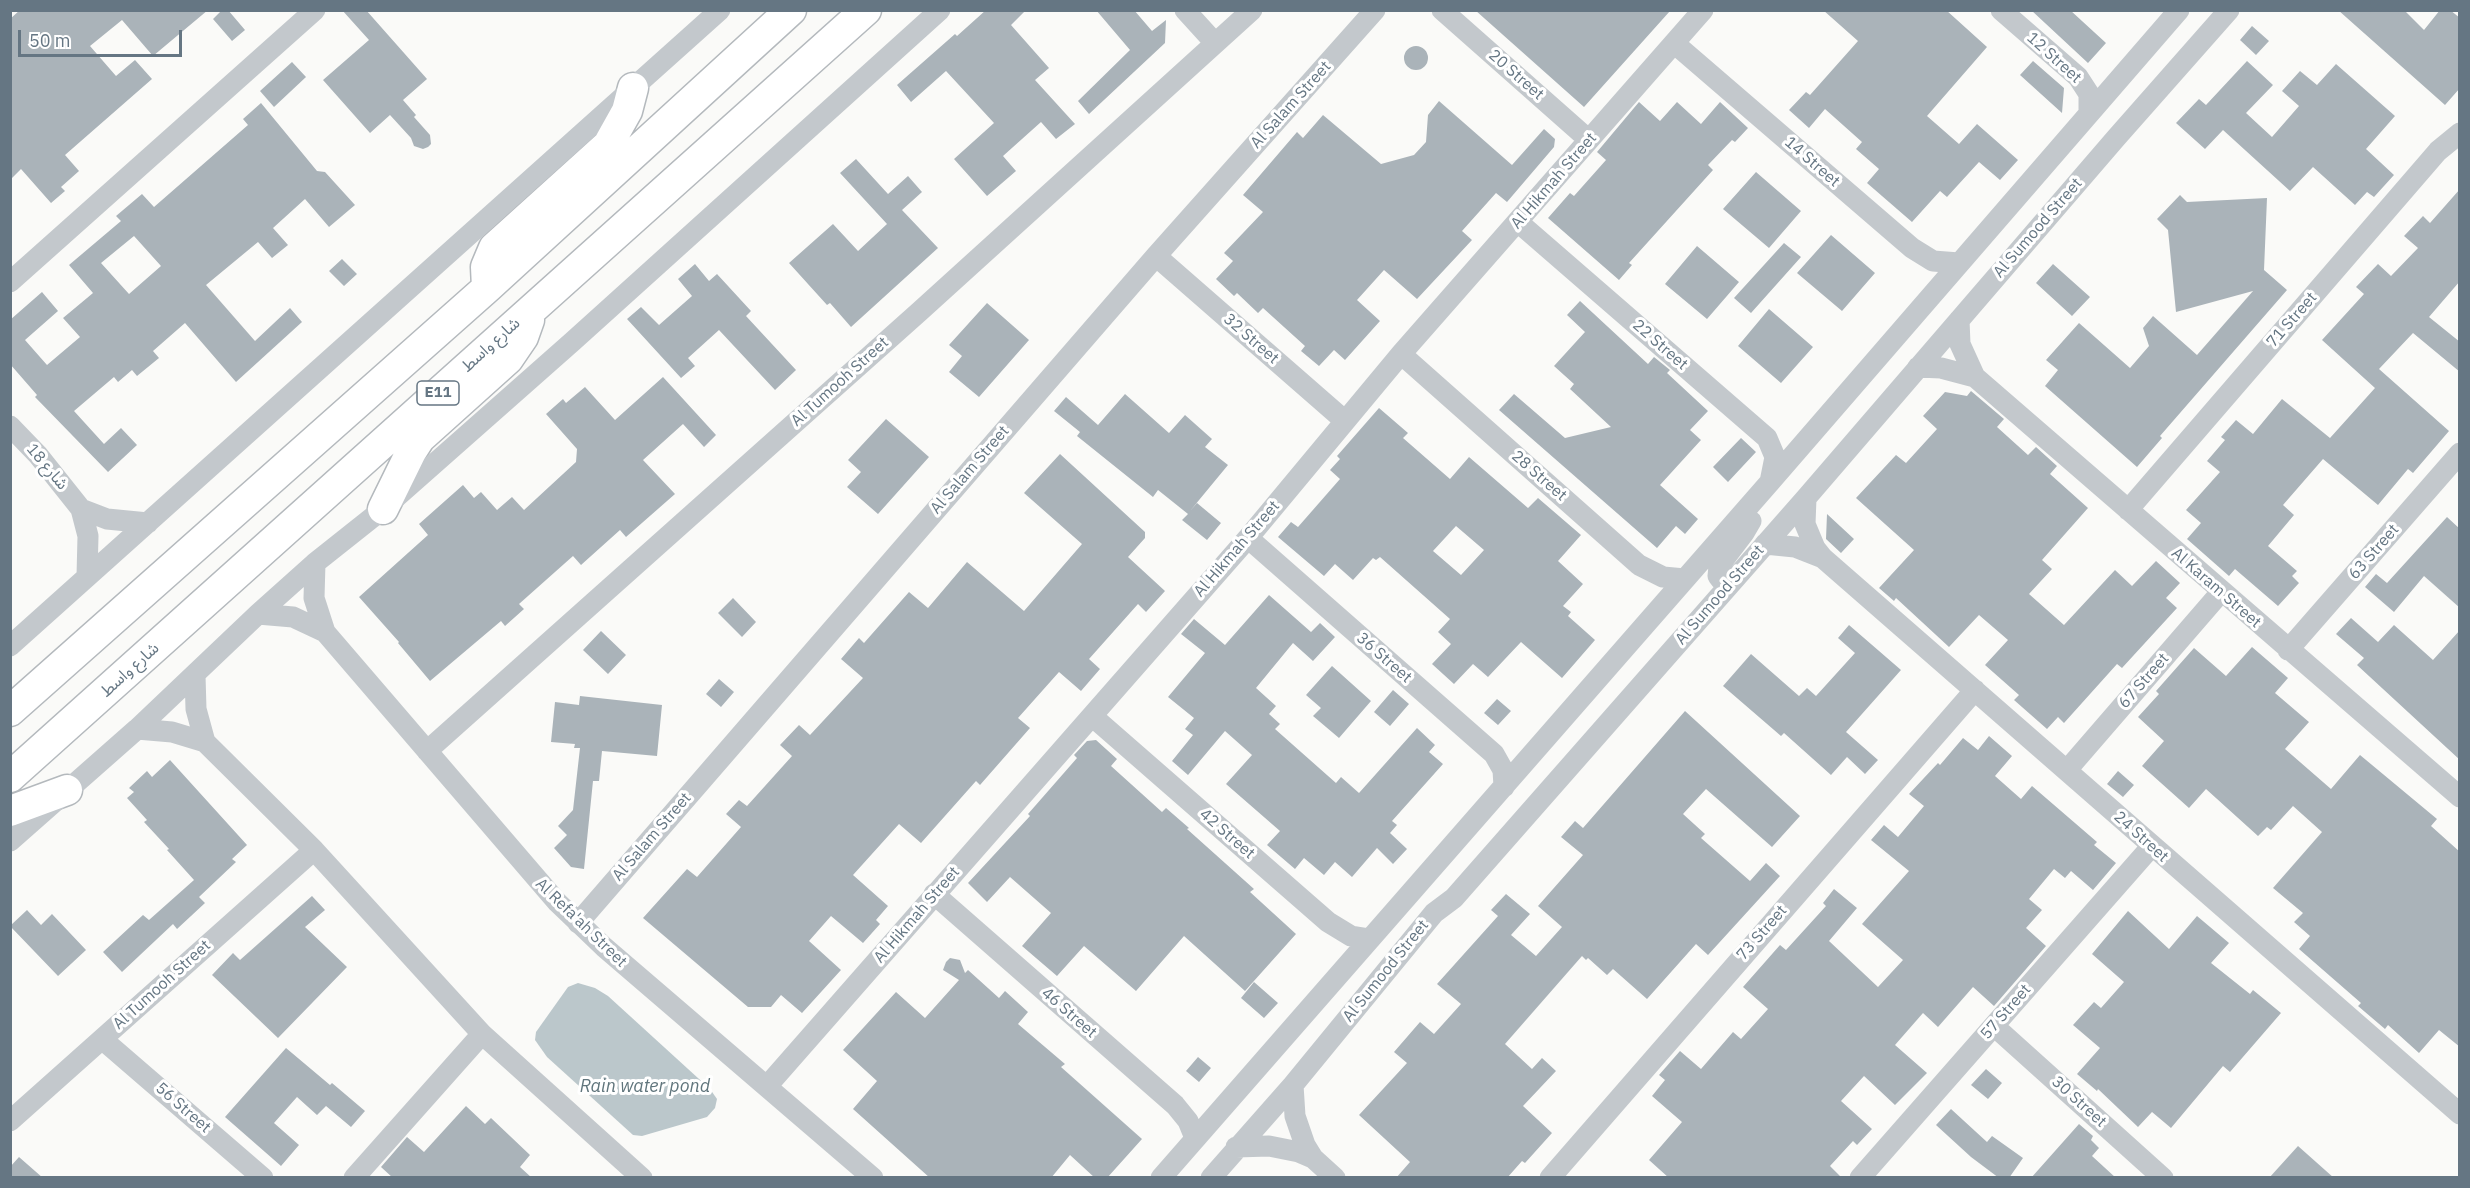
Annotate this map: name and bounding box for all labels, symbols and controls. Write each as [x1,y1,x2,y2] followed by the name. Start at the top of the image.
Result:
[21,18,184,56] scale bar
[2023,28,2085,88] street label: 12 Street
[29,29,71,52] text: 50 m
[1484,46,1548,104] street label: 20 Street
[1247,57,1335,153] street label: Al Salam Street
[1507,129,1601,233] street label: Al Hikmah Street
[1780,133,1844,191] street label: 14 Street
[1990,174,2086,282] street label: Al Sumood Street
[2263,288,2321,352] street label: 71 Street
[1219,310,1283,368] street label: 32 Street
[458,314,524,376] street label: شارع واسط
[1628,316,1692,374] street label: 22 Street
[787,333,893,431] street label: Al Tumooh Street
[417,381,459,405] road number: E11
[926,422,1014,518] street label: Al Salam Street
[22,440,72,494] street label: شارع 18
[1507,447,1571,505] street label: 28 Street
[1190,497,1284,601] street label: Al Hikmah Street
[2345,520,2403,584] street label: 63 Street
[1672,541,1768,649] street label: Al Sumood Street
[2167,544,2265,632] street label: Al Karam Street
[1352,629,1416,687] street label: 36 Street
[97,639,163,701] street label: شارع واسط
[2115,649,2173,713] street label: 67 Street
[608,789,696,885] street label: Al Salam Street
[1195,805,1259,863] street label: 42 Street
[2110,807,2172,867] street label: 24 Street
[870,863,964,967] street label: Al Hikmah Street
[531,874,631,972] street label: Al Refa'ah Street
[1733,901,1791,965] street label: 73 Street
[1339,916,1433,1026] street label: Al Sumood Street
[109,936,215,1034] street label: Al Tumooh Street
[1977,980,2035,1044] street label: 57 Street
[1037,984,1101,1042] street label: 46 Street
[2048,1072,2110,1132] street label: 30 Street
[580,1076,710,1098] water label: Rain water pond
[151,1079,215,1137] street label: 56 Street

